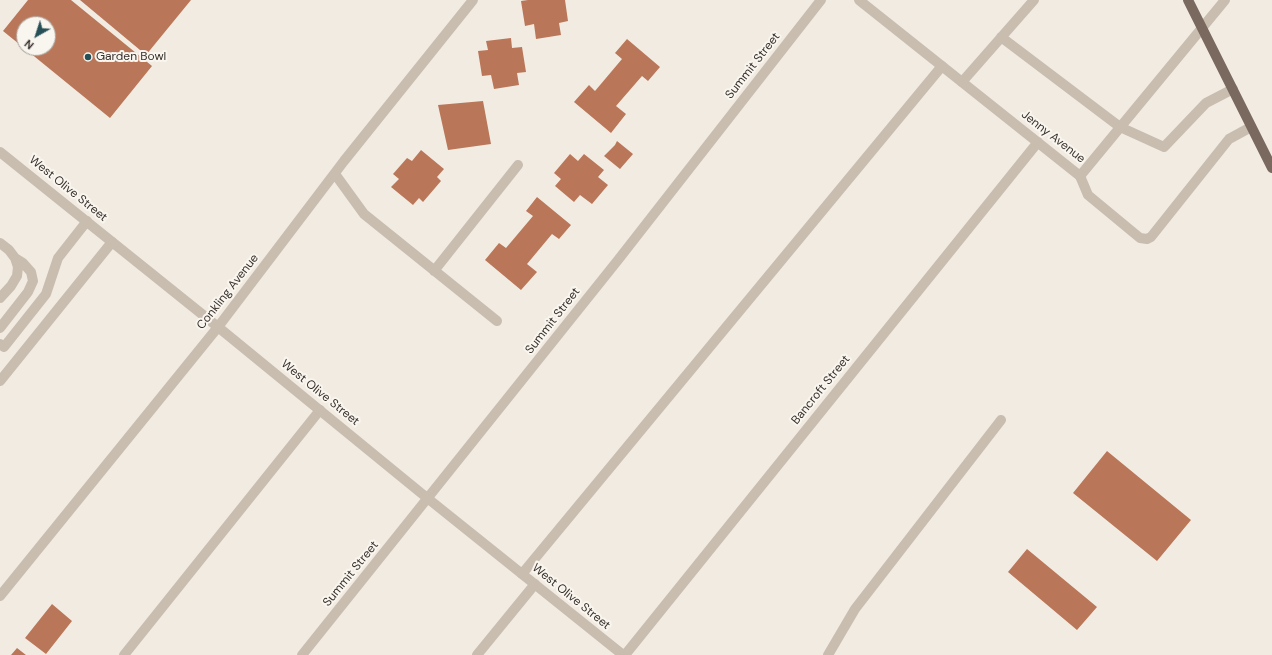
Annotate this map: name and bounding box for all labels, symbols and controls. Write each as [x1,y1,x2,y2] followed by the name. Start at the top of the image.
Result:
[16,16,56,56] north arrow
[723,30,783,102] street label: Summit Street
[22,37,37,53] text: N
[96,50,166,64] place label: Garden Bowl
[83,52,93,62] marker: Garden Bowl
[1018,108,1088,166] street label: Jenny Avenue
[26,153,110,225] street label: West Olive Street
[194,251,262,333] street label: Conkling Avenue
[523,285,583,357] street label: Summit Street
[789,353,853,427] street label: Bancroft Street
[278,357,362,429] street label: West Olive Street
[320,538,382,610] street label: Summit Street
[529,561,613,633] street label: West Olive Street

